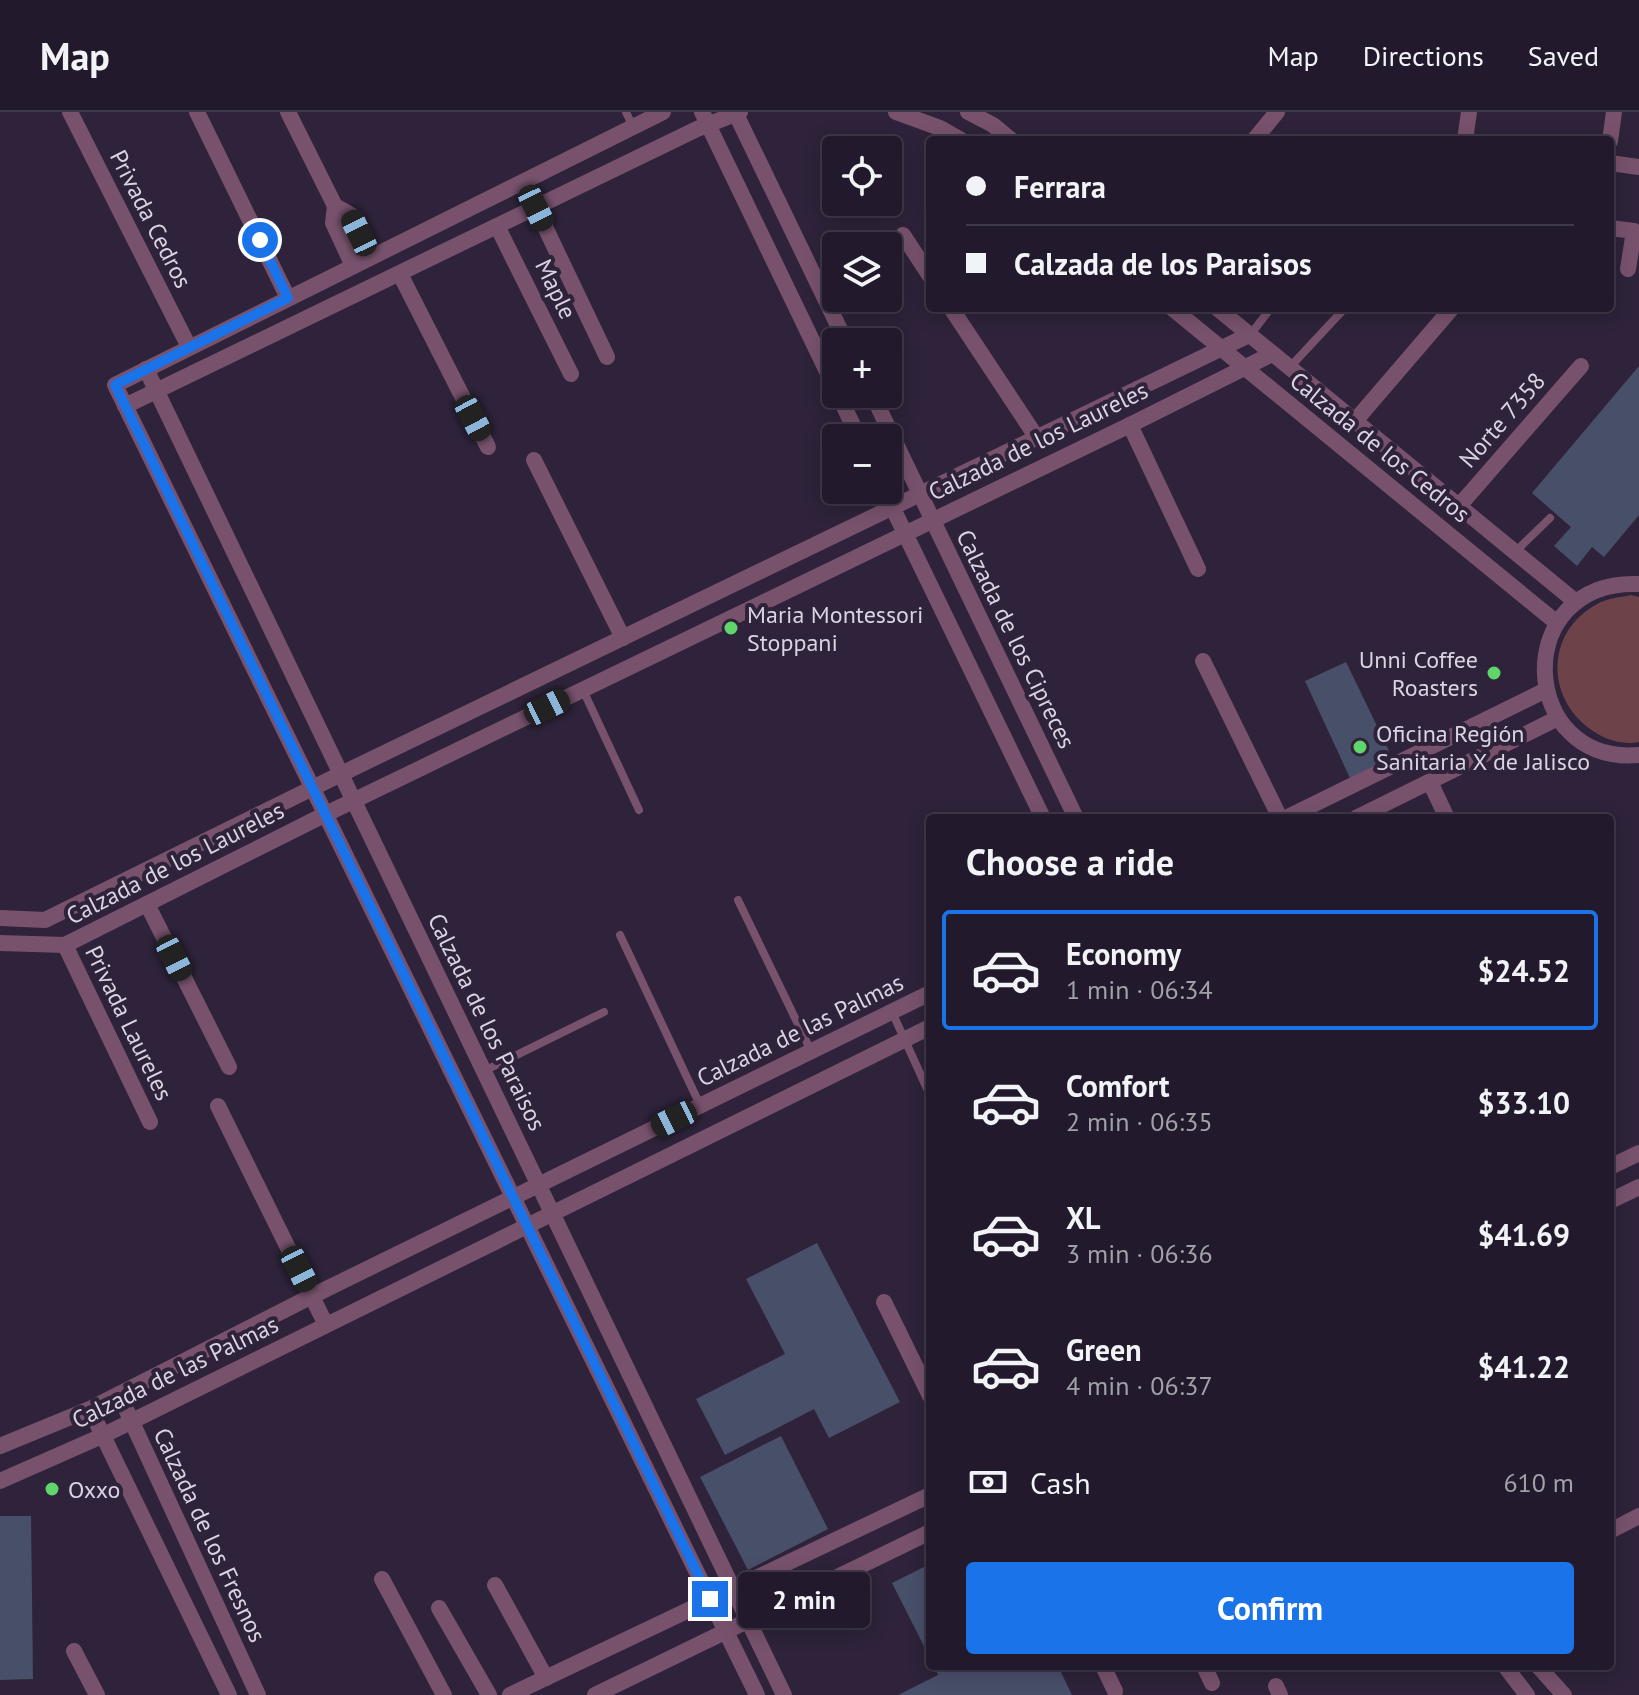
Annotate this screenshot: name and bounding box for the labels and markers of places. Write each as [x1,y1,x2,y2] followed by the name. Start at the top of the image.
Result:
[747,599,924,658] place label: Maria Montessori Stoppani
[722,619,740,637] marker: Maria Montessori Stoppani
[1359,644,1478,703] place label: Unni Coffee Roasters
[1485,664,1503,682] marker: Unni Coffee Roasters
[1376,718,1590,777] place label: Oficina Región Sanitaria X de Jalisco
[1351,738,1369,756] marker: Oficina Región Sanitaria X de Jalisco
[68,1474,120,1505] place label: Oxxo
[43,1480,61,1498] marker: Oxxo

